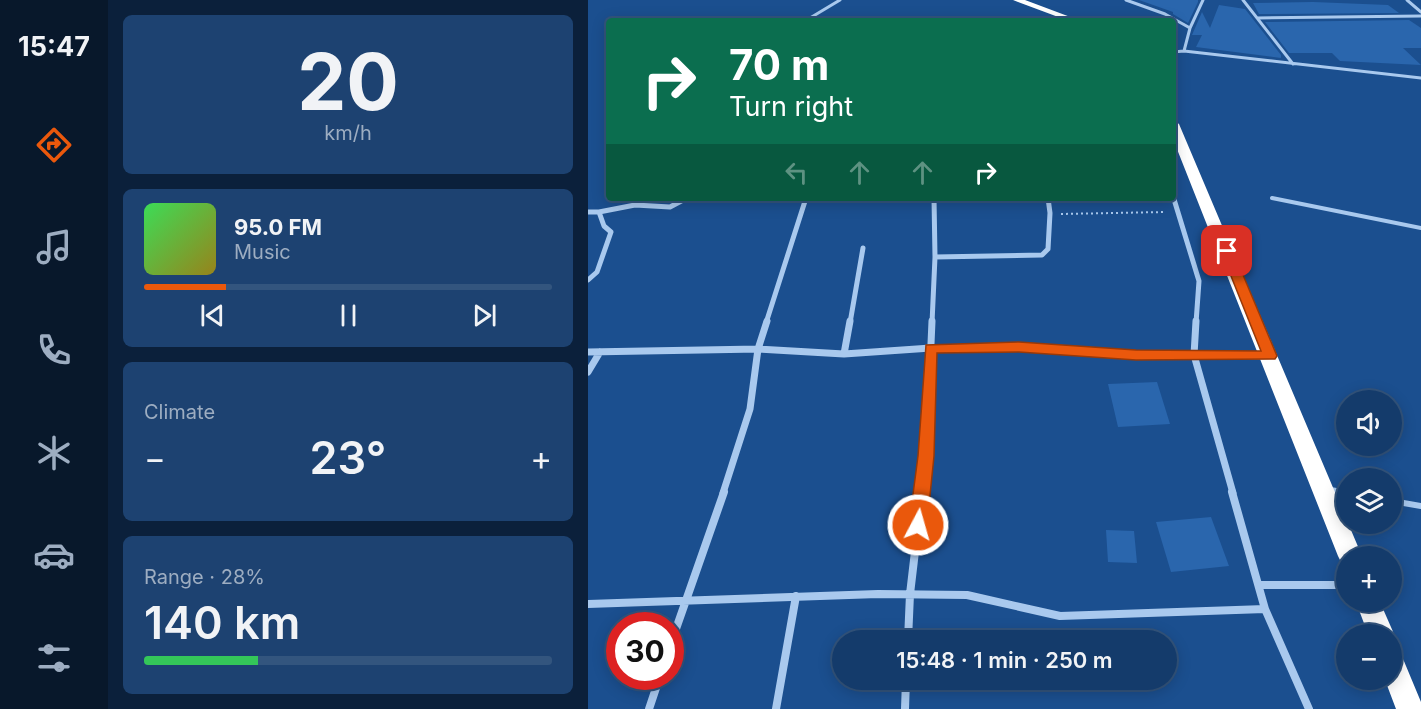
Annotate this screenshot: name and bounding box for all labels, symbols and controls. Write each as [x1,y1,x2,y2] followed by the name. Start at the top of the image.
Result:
[18,30,90,63] text: 15:47
[297,34,399,129] text: 20
[729,39,829,90] text: 70 m
[630,42,708,120] icon: right
[729,90,853,123] text: Turn right
[324,121,372,145] text: km/h
[33,124,75,166] icon: directions
[780,156,813,189] icon: left
[843,156,876,189] icon: ahead
[906,156,939,189] icon: ahead
[969,156,1002,189] icon: right
[234,214,322,240] text: 95.0 FM
[1201,225,1252,276] pin
[33,226,75,268] icon: music
[1210,234,1243,267] icon: arrive
[234,240,291,264] text: Music
[196,299,229,332] icon: previous
[332,299,365,332] icon: pause
[468,299,501,332] icon: next
[33,329,75,371] icon: phone
[1336,390,1402,690] map controls
[1336,390,1402,456] button: sound
[144,400,215,424] text: Climate
[310,430,386,485] text: 23°
[33,432,75,474] icon: climate
[144,438,166,478] text: −
[530,438,552,478] text: +
[1336,468,1402,534] button: layers
[886,493,950,557] position arrow
[33,534,75,576] icon: car
[1336,546,1402,612] button: +
[144,565,265,589] text: Range · 28%
[144,595,300,650] text: 140 km
[606,612,684,690] speed limit sign: 30
[1336,624,1402,690] button: −
[33,637,75,679] icon: filters
[896,647,1113,673] text: 15:48 · 1 min · 250 m

